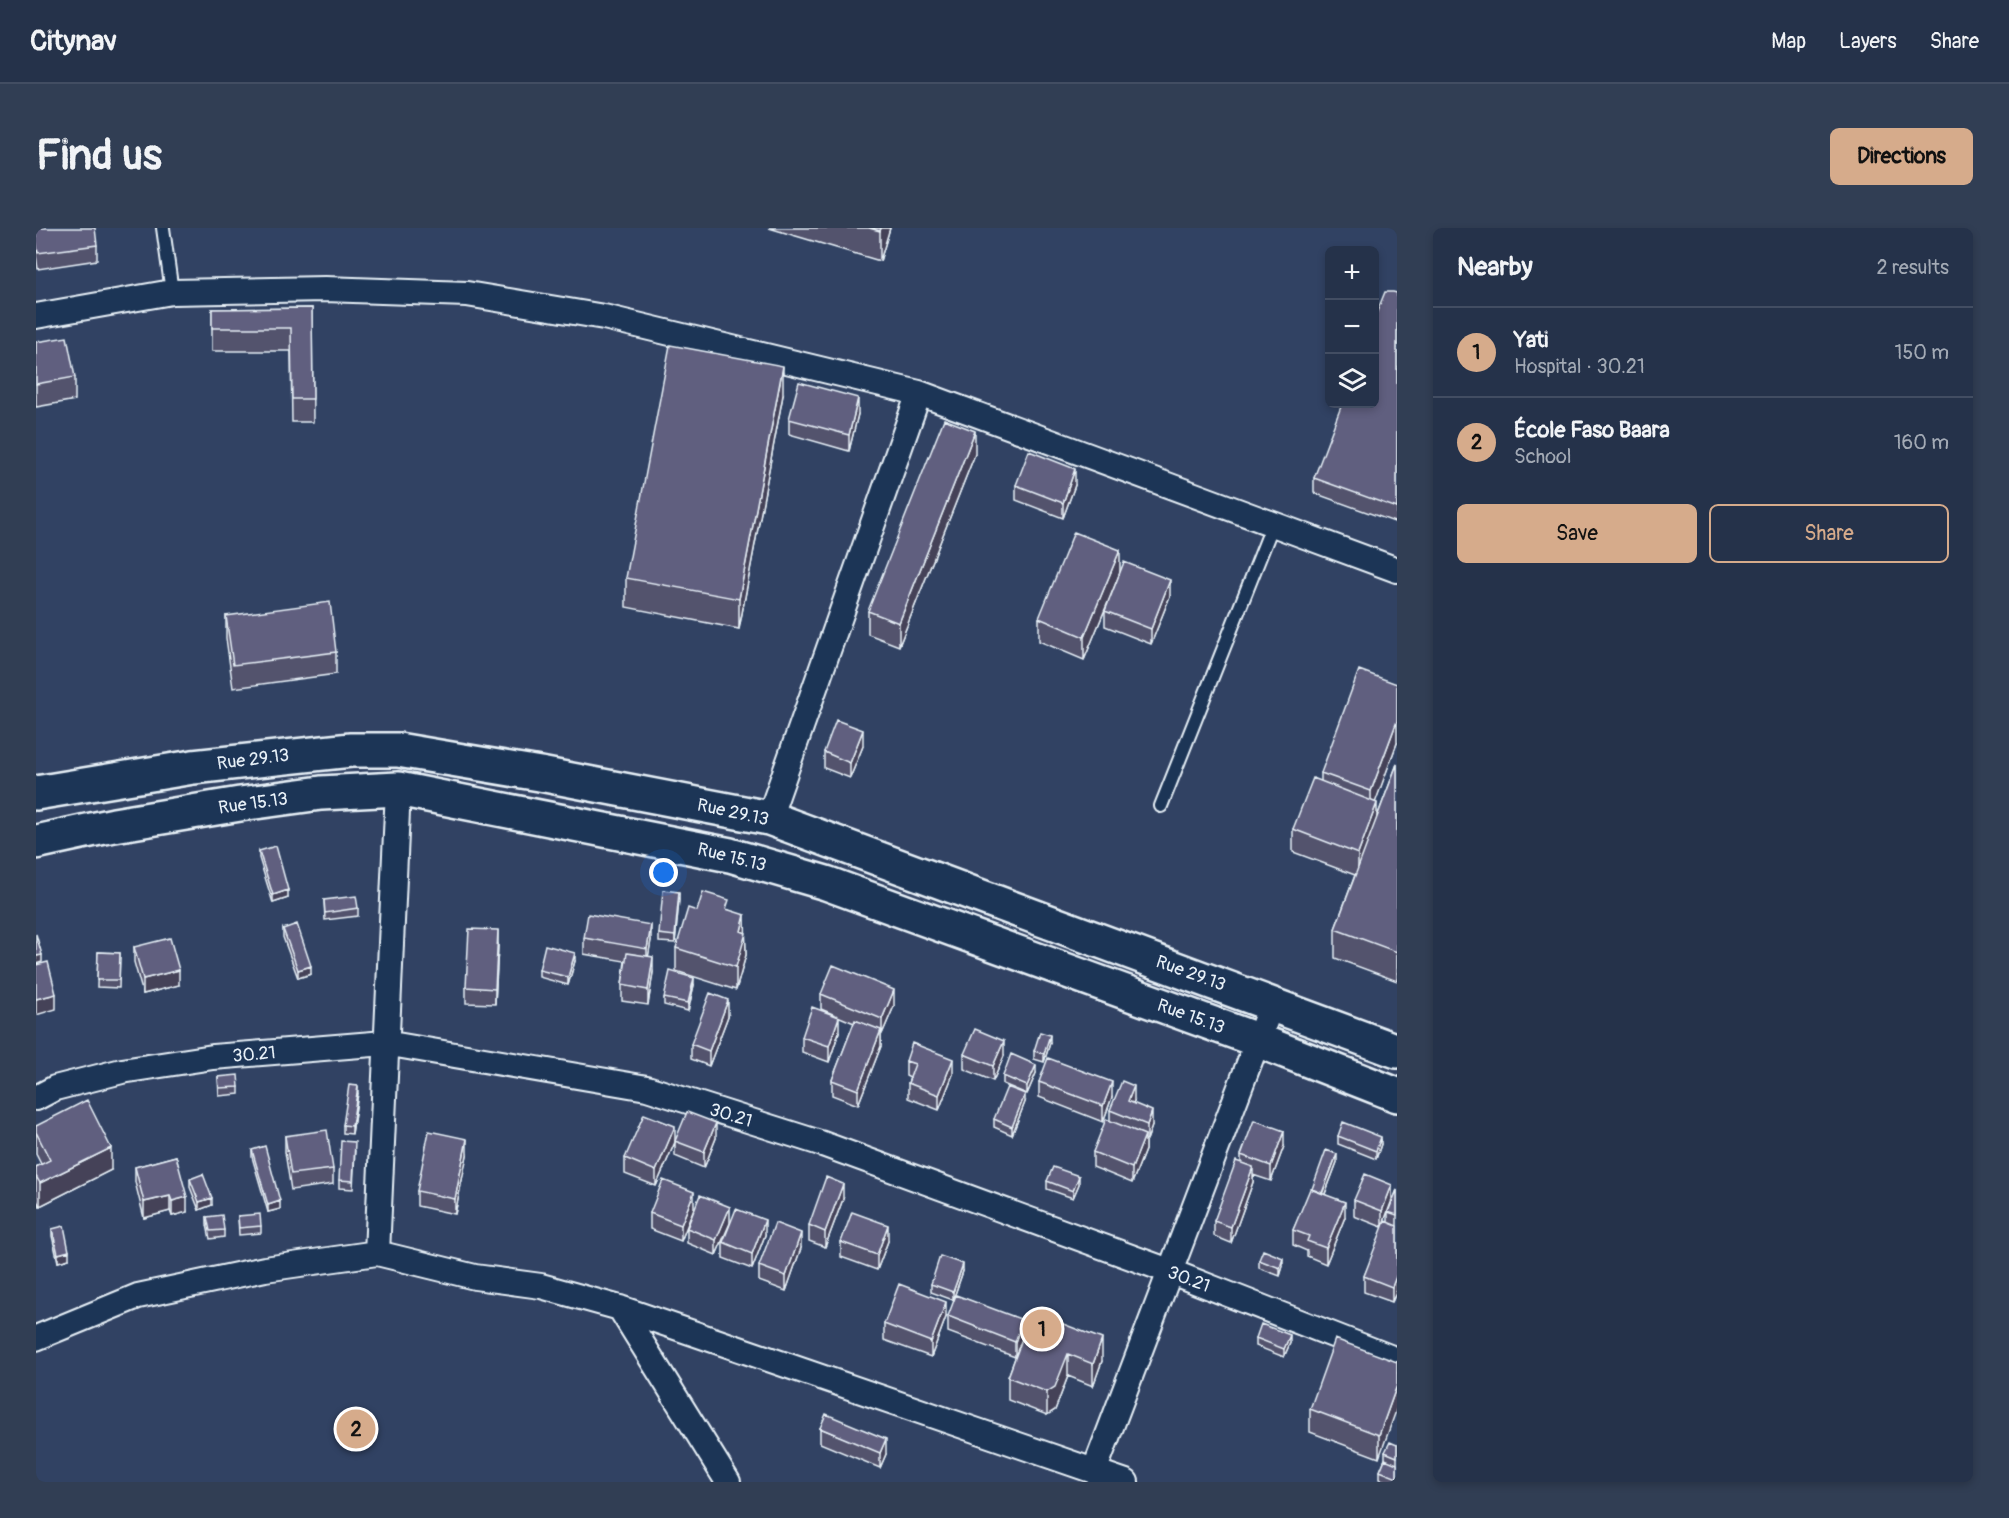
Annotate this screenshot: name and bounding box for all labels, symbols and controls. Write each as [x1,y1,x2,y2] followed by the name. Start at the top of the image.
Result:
[30,24,117,59] text: Citynav
[1771,28,1806,55] text: Map
[1839,28,1897,55] text: Layers
[1930,28,1979,55] text: Share
[1830,128,1973,185] button: Directions
[36,130,162,182] text: Find us
[1325,246,1379,408] map controls
[1325,246,1379,300] button: +
[1457,251,1533,283] text: Nearby
[1877,255,1949,280] text: 2 results
[1325,300,1379,354] button: −
[1514,326,1548,354] text: Yati
[1473,340,1480,365] text: 1
[1895,340,1949,365] text: 150 m
[1325,354,1379,408] button: layers
[1514,354,1645,379] text: Hospital · 30.21
[1514,416,1670,444] text: École Faso Baara
[1471,430,1482,455] text: 2
[1894,430,1949,455] text: 160 m
[1514,444,1571,469] text: School
[1457,504,1697,563] button: Save
[1709,504,1949,563] button: Share
[216,744,291,775] street label: Rue 29.13
[217,787,289,820] street label: Rue 15.13
[695,794,771,831] street label: Rue 29.13
[695,838,769,877] street label: Rue 15.13
[649,858,678,887] your location
[1153,950,1229,997] street label: Rue 29.13
[1154,994,1228,1039] street label: Rue 15.13
[231,1041,277,1068] street label: 30.21
[707,1098,755,1133] street label: 30.21
[1164,1261,1213,1298] street label: 30.21
[1022,1306,1062,1352] pin: 1
[336,1406,376,1452] pin: 2

